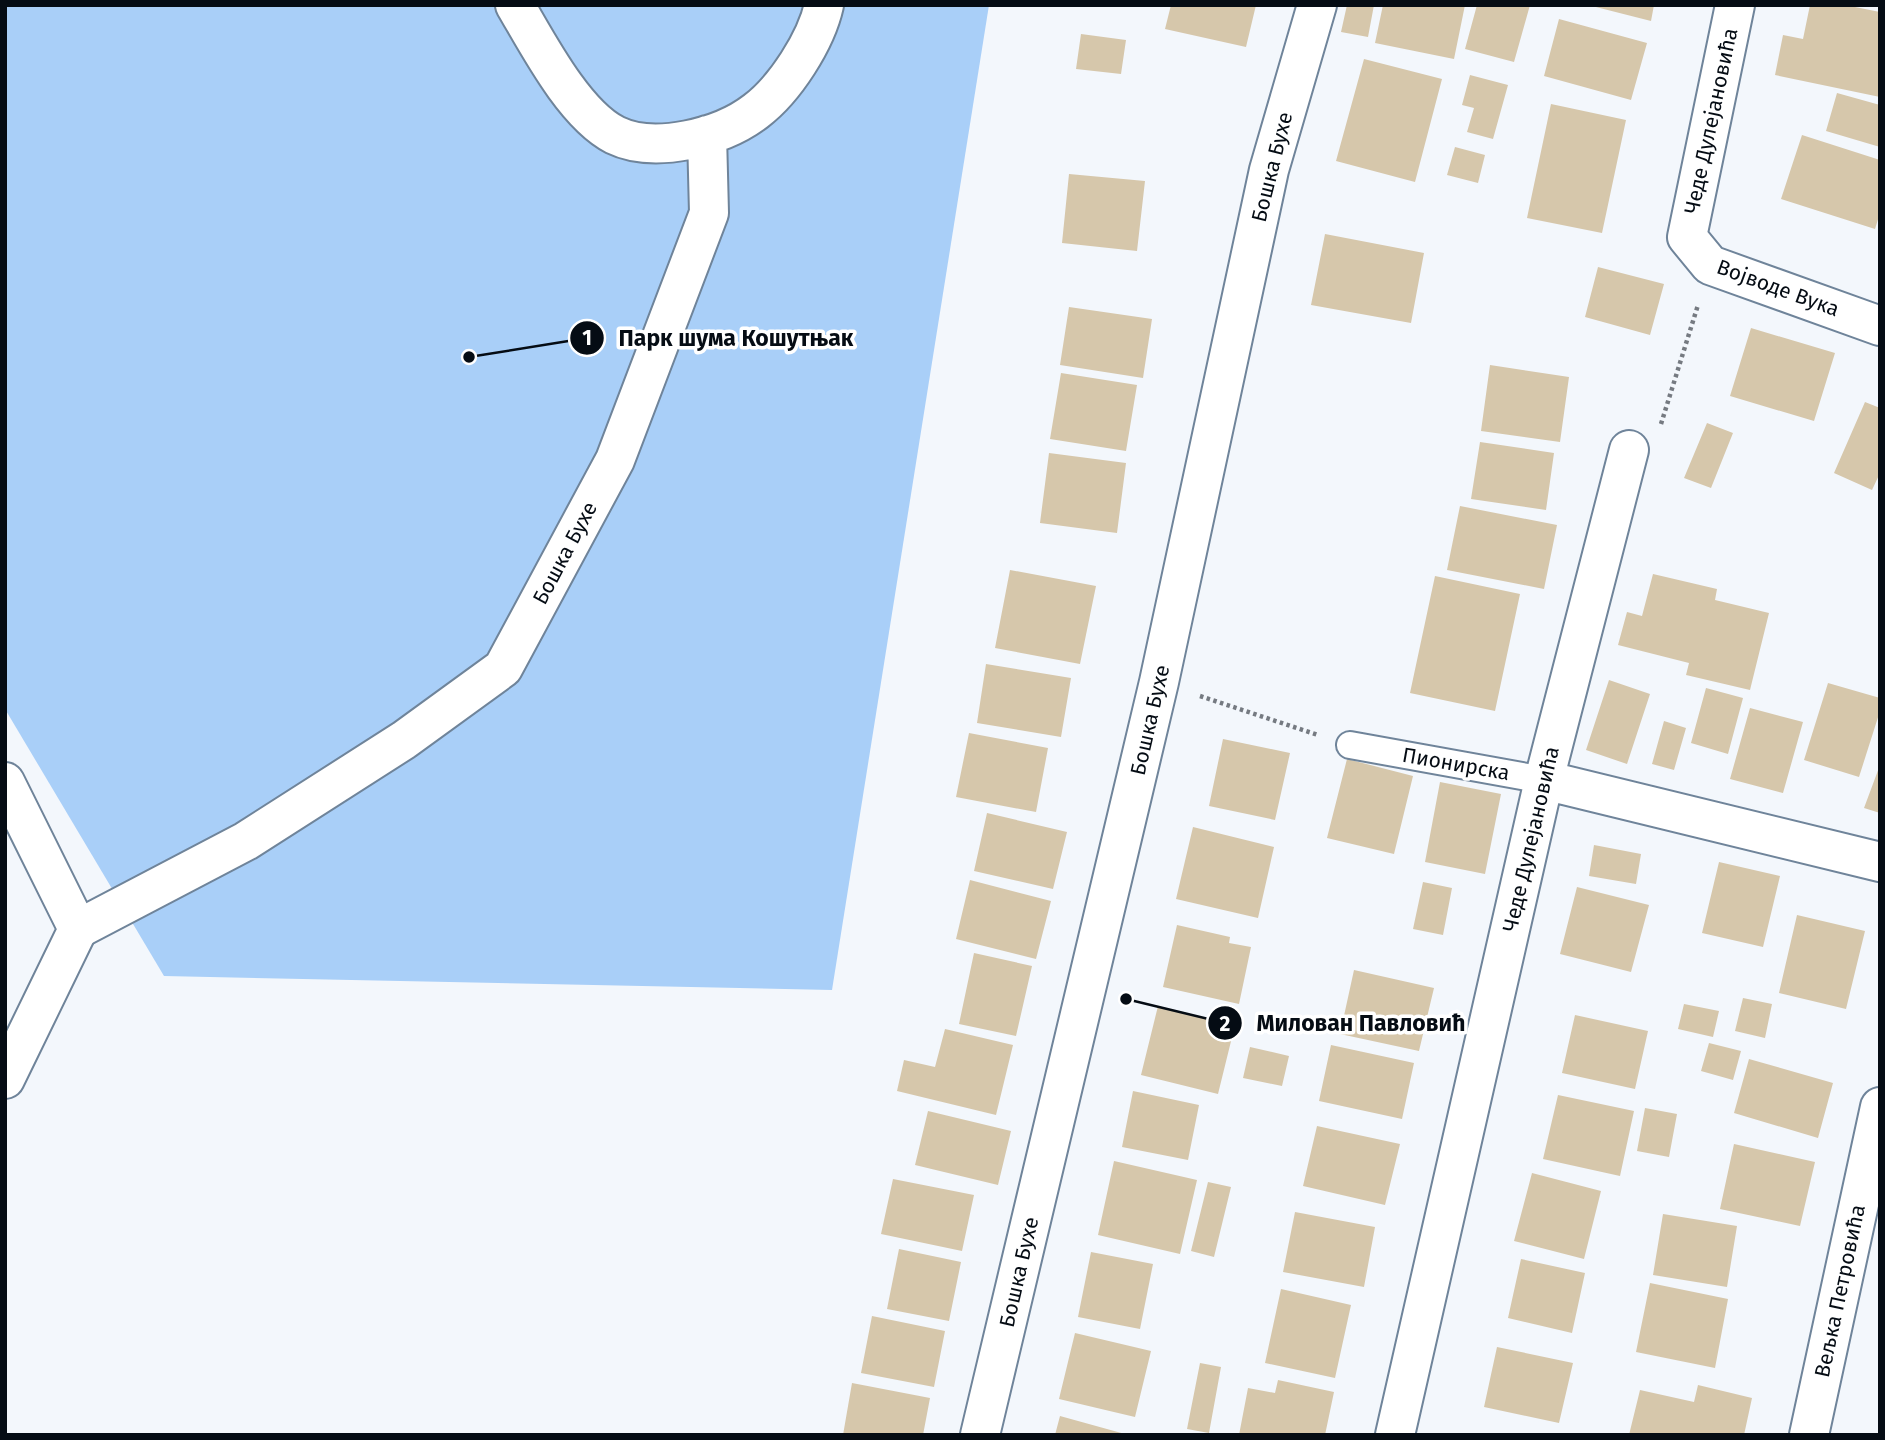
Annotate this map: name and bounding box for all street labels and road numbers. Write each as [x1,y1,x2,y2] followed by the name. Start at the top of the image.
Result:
[1679,26,1743,216] street label: Чеде Дулејановића
[1246,109,1298,225] street label: Бошка Бухе
[1713,254,1843,322] street label: Војводе Вука
[527,497,603,609] street label: Бошка Бухе
[1125,662,1175,778] street label: Бошка Бухе
[1400,742,1512,786] street label: Пионирска
[1497,744,1565,934] street label: Чеде Дулејановића
[1809,1202,1871,1380] street label: Вељка Петровића
[994,1214,1044,1330] street label: Бошка Бухе

